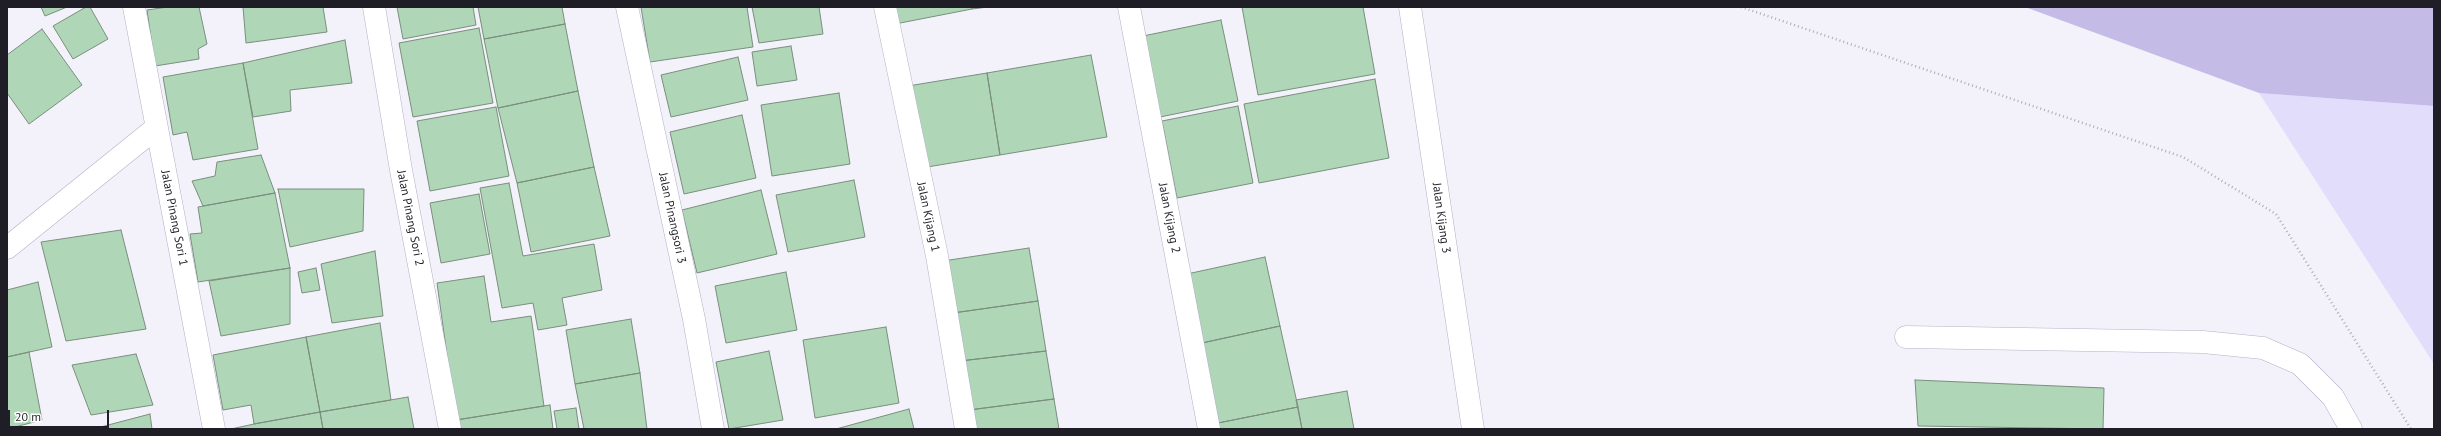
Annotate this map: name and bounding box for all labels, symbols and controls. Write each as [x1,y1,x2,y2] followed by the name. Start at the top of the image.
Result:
[158,169,190,267] street label: Jalan Pinang Sori 1
[394,169,426,267] street label: Jalan Pinang Sori 2
[655,171,689,265] street label: Jalan Pinangsori 3
[914,181,942,253] street label: Jalan Kijang 1
[1155,182,1183,254] street label: Jalan Kijang 2
[1429,182,1453,254] street label: Jalan Kijang 3
[10,402,111,428] scale bar
[15,409,41,424] text: 20 m

